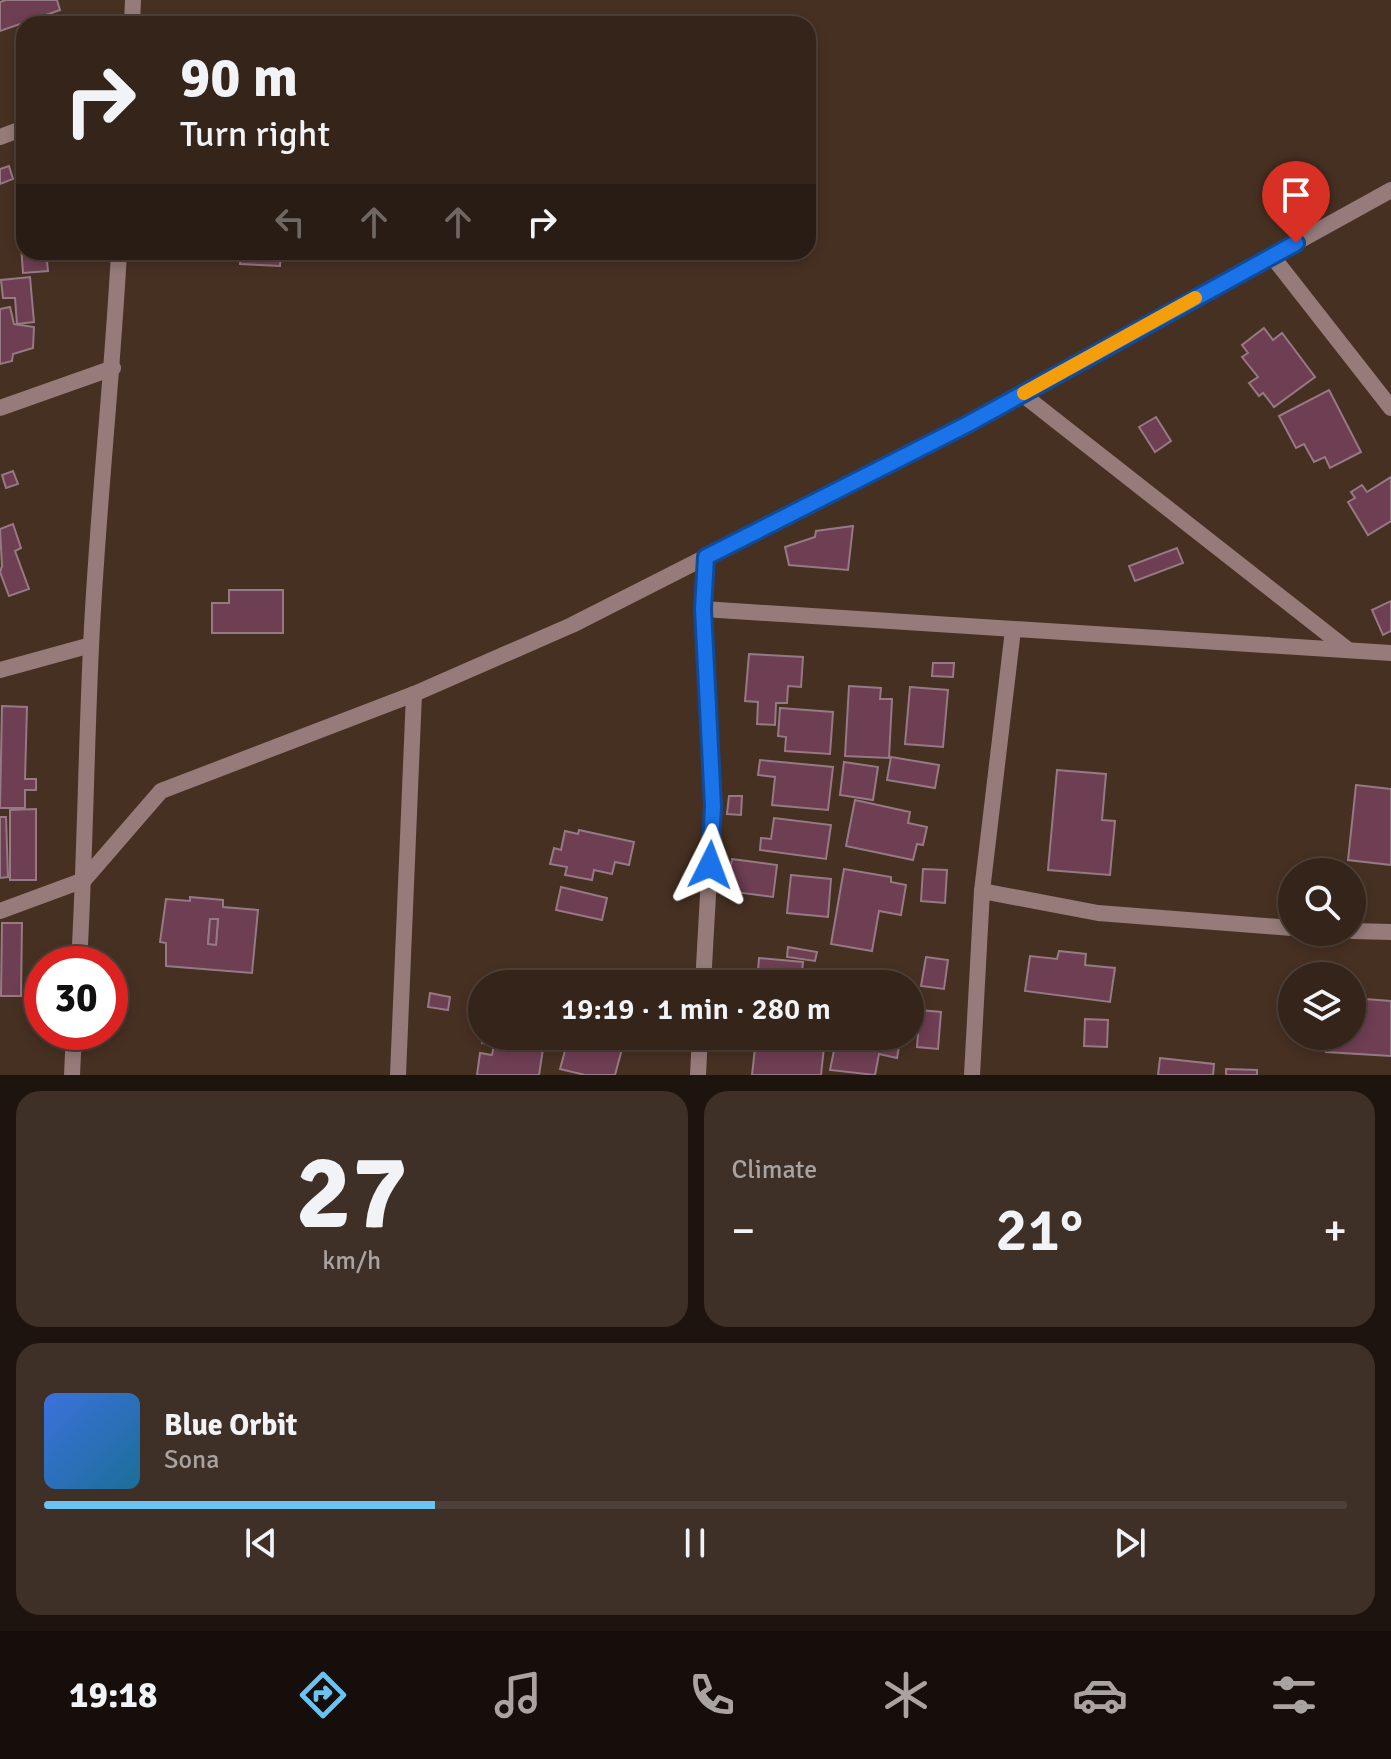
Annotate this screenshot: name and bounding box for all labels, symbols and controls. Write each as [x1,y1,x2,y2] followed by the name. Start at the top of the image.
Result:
[180,43,298,112] text: 90 m
[48,48,152,152] icon: right
[180,112,330,157] text: Turn right
[1262,161,1330,243] pin
[1274,173,1318,217] icon: arrive
[268,200,312,244] icon: left
[352,200,396,244] icon: ahead
[436,200,480,244] icon: ahead
[520,200,564,244] icon: right
[668,823,752,907] position arrow
[1278,858,1366,1050] map controls
[1278,858,1366,946] button: search
[24,946,128,1050] speed limit sign: 30
[1278,962,1366,1050] button: layers
[561,991,831,1028] text: 19:19 · 1 min · 280 m
[296,1129,408,1257] text: 27
[732,1154,817,1186] text: Climate
[995,1194,1083,1268] text: 21°
[732,1204,755,1258] text: −
[1323,1204,1347,1258] text: +
[322,1245,381,1277] text: km/h
[164,1407,297,1444] text: Blue Orbit
[164,1444,219,1476] text: Sona
[239,1521,283,1565] icon: previous
[673,1521,717,1565] icon: pause
[1108,1521,1152,1565] icon: next
[295,1667,351,1723] icon: directions
[490,1667,546,1723] icon: music
[684,1667,740,1723] icon: phone
[878,1667,934,1723] icon: climate
[1072,1667,1128,1723] icon: car
[1266,1667,1322,1723] icon: filters
[69,1673,157,1718] text: 19:18

